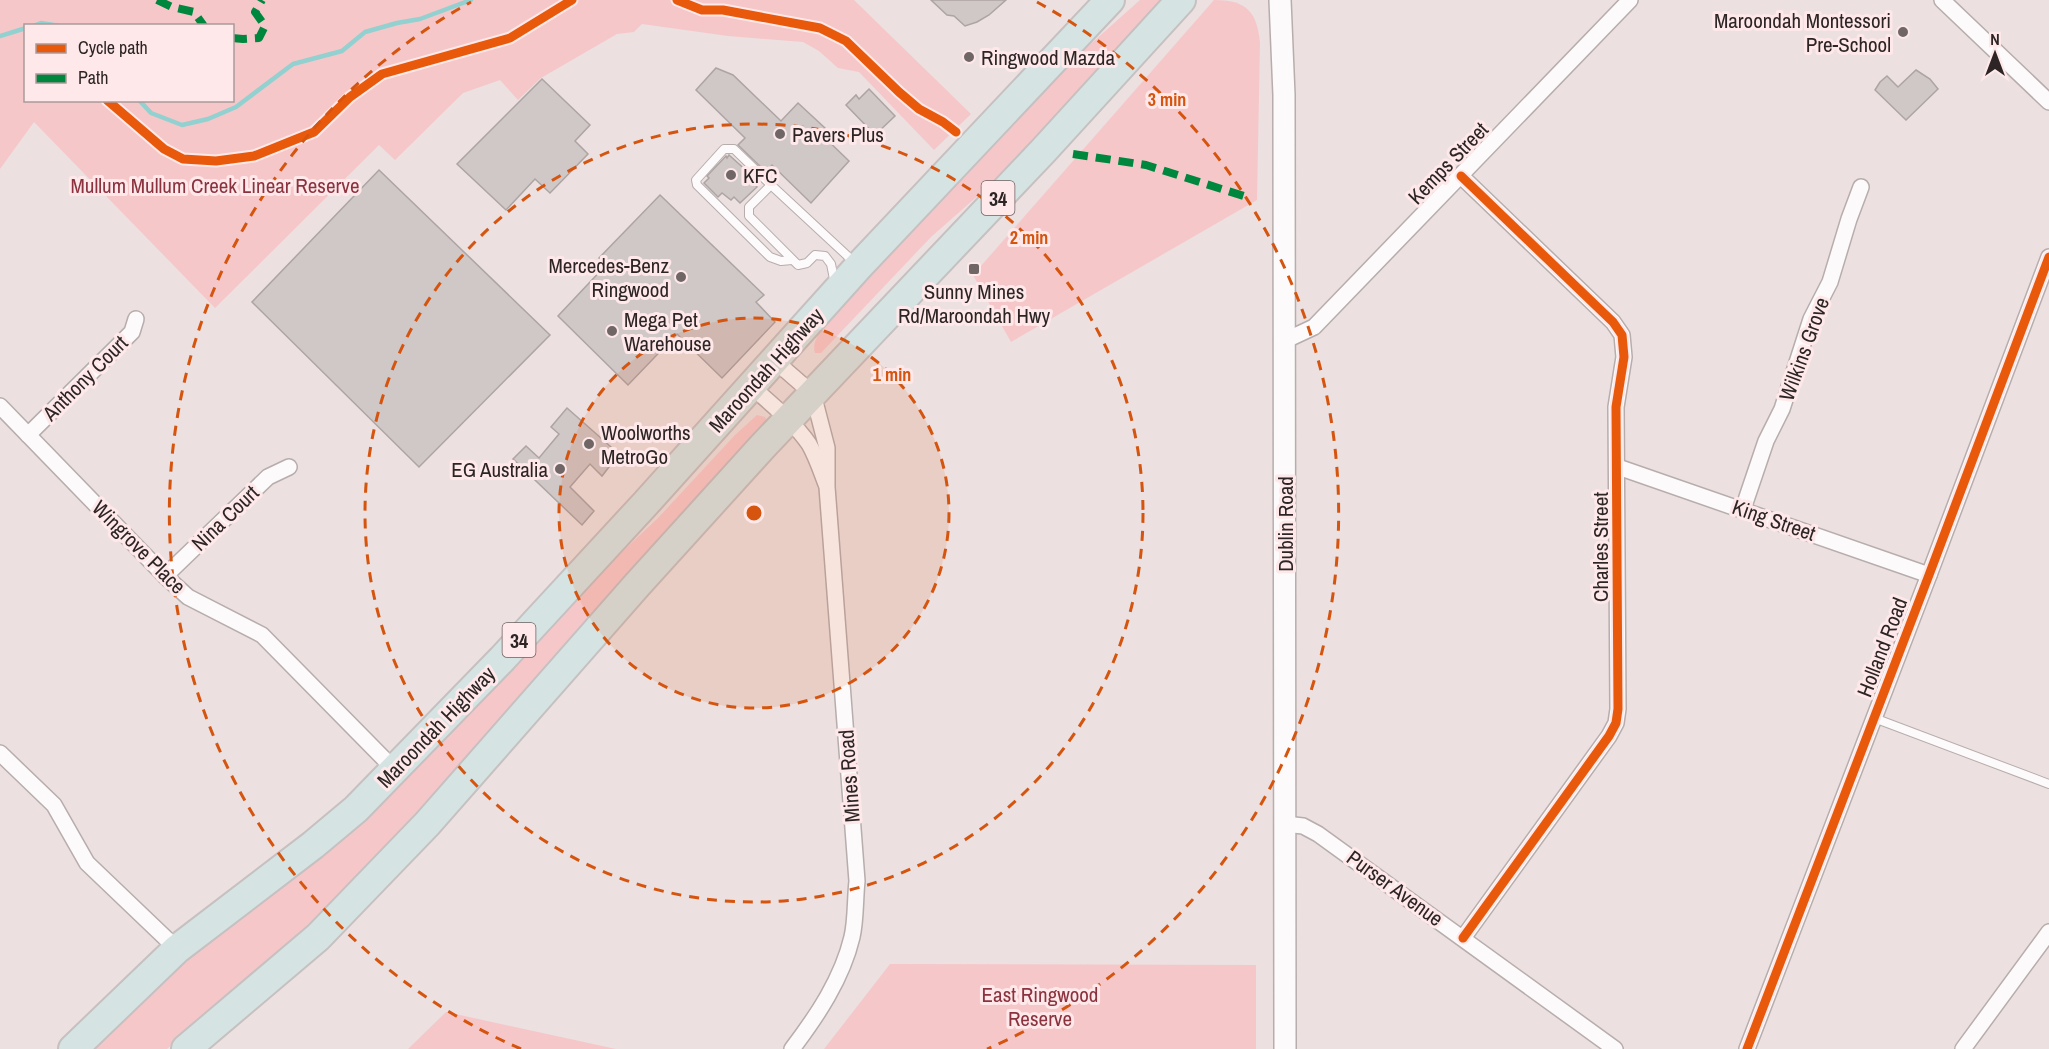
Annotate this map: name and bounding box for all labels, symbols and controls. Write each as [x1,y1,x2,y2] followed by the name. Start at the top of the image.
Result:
[1714,6,1891,59] place label: Maroondah Montessori Pre-School
[24,24,234,102] legend
[1965,24,2025,84] north arrow
[1896,25,1910,39] marker: Maroondah Montessori Pre-School
[1990,28,2000,50] text: N
[78,35,148,60] text: Cycle path
[981,43,1115,72] place label: Ringwood Mazda
[962,50,976,64] marker: Ringwood Mazda
[78,65,108,90] text: Path
[1148,87,1186,112] text: 3 min
[1401,115,1495,211] street label: Kemps Street
[792,120,884,149] place label: Pavers Plus
[773,127,787,141] marker: Pavers Plus
[743,161,777,190] place label: KFC
[724,168,738,182] marker: KFC
[71,171,359,200] park label: Mullum Mullum Creek Linear Reserve
[982,181,1014,215] road number: 34
[1010,225,1048,250] text: 2 min
[548,251,669,304] place label: Mercedes-Benz Ringwood
[967,262,981,276] marker: Sunny Mines Rd/Maroondah Hwy
[674,270,688,284] marker: Mercedes-Benz Ringwood
[898,277,1050,330] place label: Sunny Mines Rd/Maroondah Hwy
[1772,293,1836,405] street label: Wilkins Grove
[702,301,830,439] street label: Maroondah Highway
[624,305,711,358] place label: Mega Pet Warehouse
[605,324,619,338] marker: Mega Pet Warehouse
[35,329,134,428] street label: Anthony Court
[873,362,911,387] text: 1 min
[601,418,691,471] place label: Woolworths MetroGo
[582,437,596,451] marker: Woolworths MetroGo
[451,455,548,484] place label: EG Australia
[553,462,567,476] marker: EG Australia
[1271,476,1300,572] street label: Dublin Road
[185,479,265,557] street label: Nina Court
[1586,492,1615,602] street label: Charles Street
[1729,492,1820,548] street label: King Street
[86,494,192,600] street label: Wingrove Place
[744,503,764,523] centre of rings
[1850,593,1914,701] street label: Holland Road
[502,623,536,657] road number: 34
[370,660,502,794] street label: Maroondah Highway
[831,729,867,823] street label: Mines Road
[1341,843,1449,933] street label: Purser Avenue
[982,980,1098,1033] park label: East Ringwood Reserve

